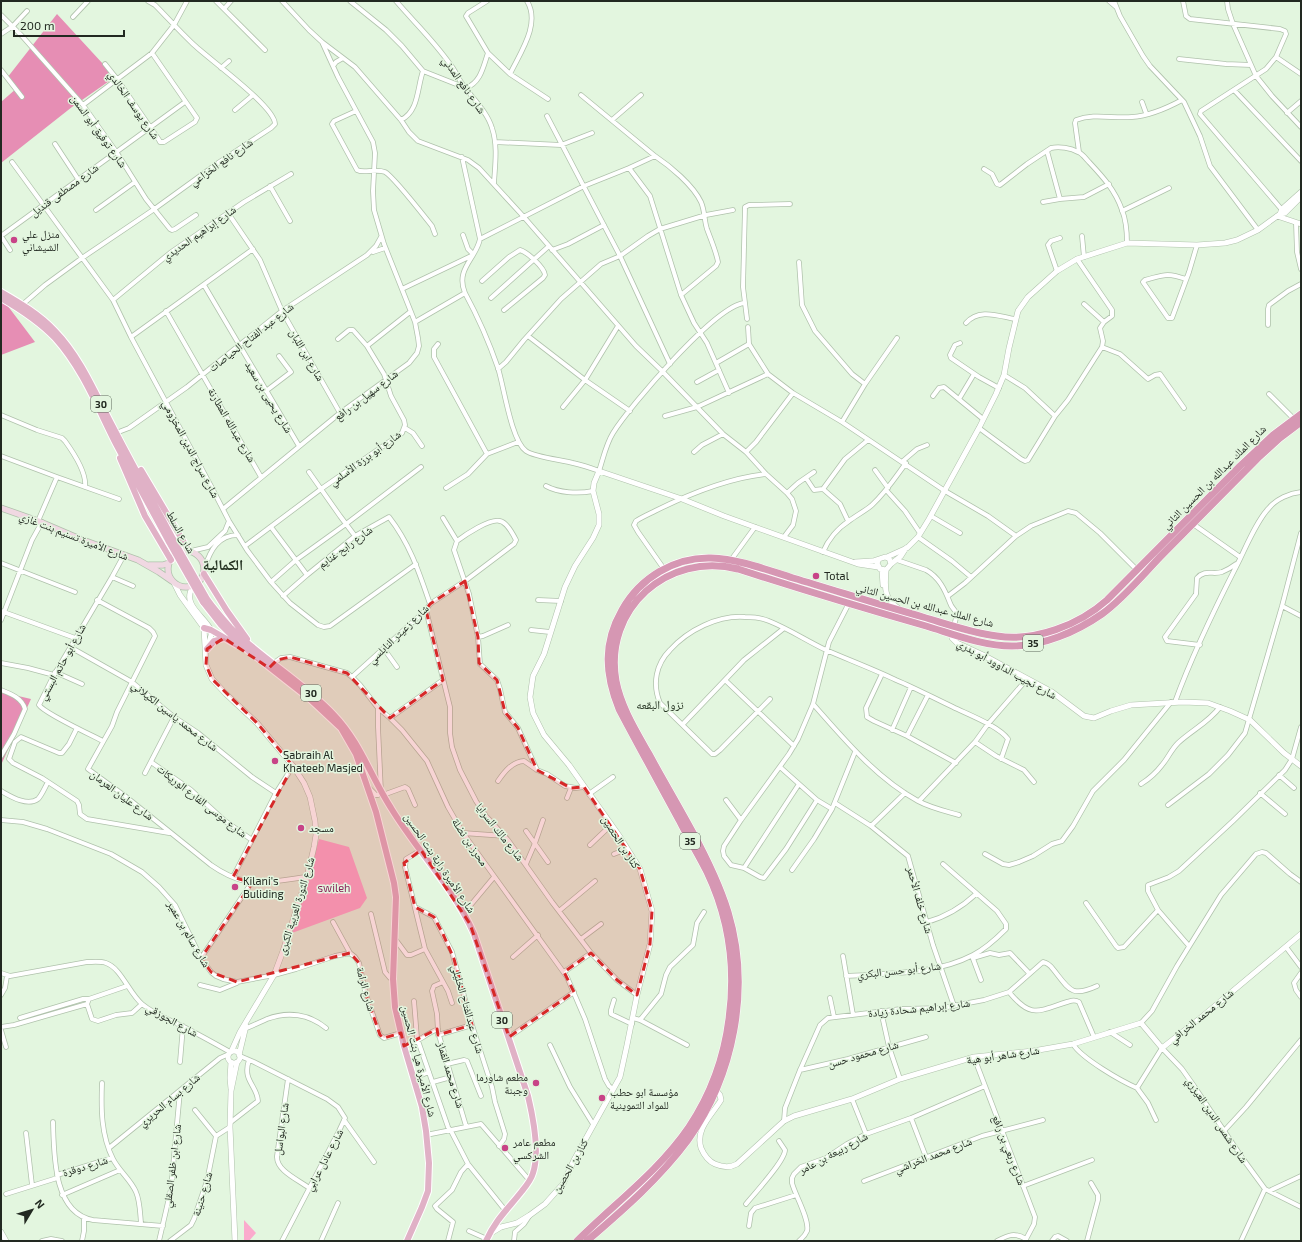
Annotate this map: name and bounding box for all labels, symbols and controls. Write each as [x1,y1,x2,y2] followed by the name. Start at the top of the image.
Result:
[14,12,124,38] scale bar
[20,18,54,32] text: 200 m
[438,54,489,117] street label: شارع نافع المدني
[104,68,163,143] street label: شارع يوسف الخالدي
[68,92,130,170] street label: شارع توفيق أبو السمن
[187,135,256,190] street label: شارع نافع الخزاعي
[27,160,101,220] street label: شارع مصطفى قنديل
[159,202,240,265] street label: شارع إبراهيم الحديدي
[22,227,59,256] place label: منزل علي الشيشاني
[9,235,19,245] marker: منزل علي الشيشاني
[206,299,296,375] street label: شارع عبد الفتاح الحياصات
[286,326,328,384] street label: شارع ابن اللبان
[242,359,296,435] street label: شارع يحيى بن سعيد
[331,366,401,424] street label: شارع سهيل بن رافع
[205,385,259,465] street label: شارع عبدالله المطارنة
[91,396,111,412] road number: 30
[158,398,223,501] street label: شارع سراج الدين المخزومي
[1159,422,1270,533] street label: شارع الملك عبدالله بن الحسين الثاني
[326,427,405,490] street label: شارع أبو برزة الأسلمي
[164,508,198,556] street label: شارع السلط
[17,509,130,565] street label: شارع الأميرة تسنيم بنت غازي
[315,522,376,572] street label: شارع رابح غنايم
[203,555,243,573] district label: الكمالية
[824,569,850,582] place label: Total
[811,571,821,581] marker: Total
[854,580,995,632] street label: شارع الملك عبدالله بن الحسين الثاني
[365,601,433,668] street label: شارع زعيتر النابلسي
[35,621,90,704] street label: شارع أبو حاتم البستي
[1023,635,1043,651] road number: 35
[954,636,1059,704] street label: شارع نجيب الداوود أبو بدري
[128,678,221,756] street label: شارع محمد ياسين الكيلاني
[301,685,321,701] road number: 30
[636,697,684,712] district label: نزول البقعه
[283,748,363,775] place label: Sabraih Al Khateeb Masjed
[270,756,280,766] marker: Sabraih Al Khateeb Masjed
[154,761,250,841] street label: شارع موسى الفارع الوريكات
[88,767,156,823] street label: شارع عليان العرمان
[473,800,527,864] street label: شارع مالك السرايا
[401,810,479,916] street label: شارع الأميرة راية بنت الحسين
[599,813,644,872] street label: كناز بن الحصين
[449,815,491,869] street label: محرز بن نضلة
[309,821,334,834] place label: مسجد
[296,823,306,833] marker: مسجد
[680,833,700,849] road number: 35
[274,855,318,957] street label: شارع الثورة العربية الكبرى
[904,864,936,935] street label: شارع خلف الأحمر
[243,874,284,900] place label: Kilani's Buliding
[318,881,350,894] park label: swileh
[230,882,240,892] marker: Kilani's Buliding
[163,897,214,970] street label: شارع سالم بن عمير
[856,959,942,983] street label: شارع أبو حسن البكري
[447,963,487,1056] street label: شارع عبدالفتاح الخليلي
[353,965,379,1013] street label: شارع الرامة
[1166,986,1237,1048] street label: شارع محمد الخرافي
[867,996,971,1021] street label: شارع إبراهيم شحادة زيادة
[143,1000,200,1042] street label: شارع الجوزقي
[398,1004,440,1118] street label: شارع الأميرة هيا بنت الحسين
[492,1012,512,1028] road number: 30
[826,1037,900,1071] street label: شارع محمود حسن
[434,1039,468,1110] street label: شارع محمد القماز
[966,1043,1040,1067] street label: شارع شاهر أبو هية
[135,1070,204,1131] street label: شارع بسام الحريري
[476,1070,528,1096] place label: مطعم شاورما وجبنة
[1182,1074,1251,1167] street label: شارع شمس الدين العيزري
[531,1078,541,1088] marker: مطعم شاورما وجبنة
[610,1085,678,1111] place label: مؤسسة ابو حطب للمواد التموينية
[597,1093,607,1103] marker: مؤسسة ابو حطب للمواد التموينية
[270,1102,292,1156] street label: شارع البواسل
[988,1113,1029,1188] street label: شارع ربعي بن رافع
[160,1123,186,1209] street label: شارع ابن ظفر الصقلي
[302,1126,348,1194] street label: شارع عادل عرابي
[795,1129,870,1178] street label: شارع ربيعة بن عامر
[892,1134,974,1178] street label: شارع محمد الخراشي
[512,1135,556,1164] place label: مطعم عامر الشركسي
[549,1136,591,1196] street label: كناز بن الحصين
[500,1143,510,1153] marker: مطعم عامر الشركسي
[61,1152,109,1180] street label: شارع دوقرة
[189,1170,215,1218] street label: شارع حنينة
[12,1190,52,1230] north arrow
[33,1196,48,1211] text: N

